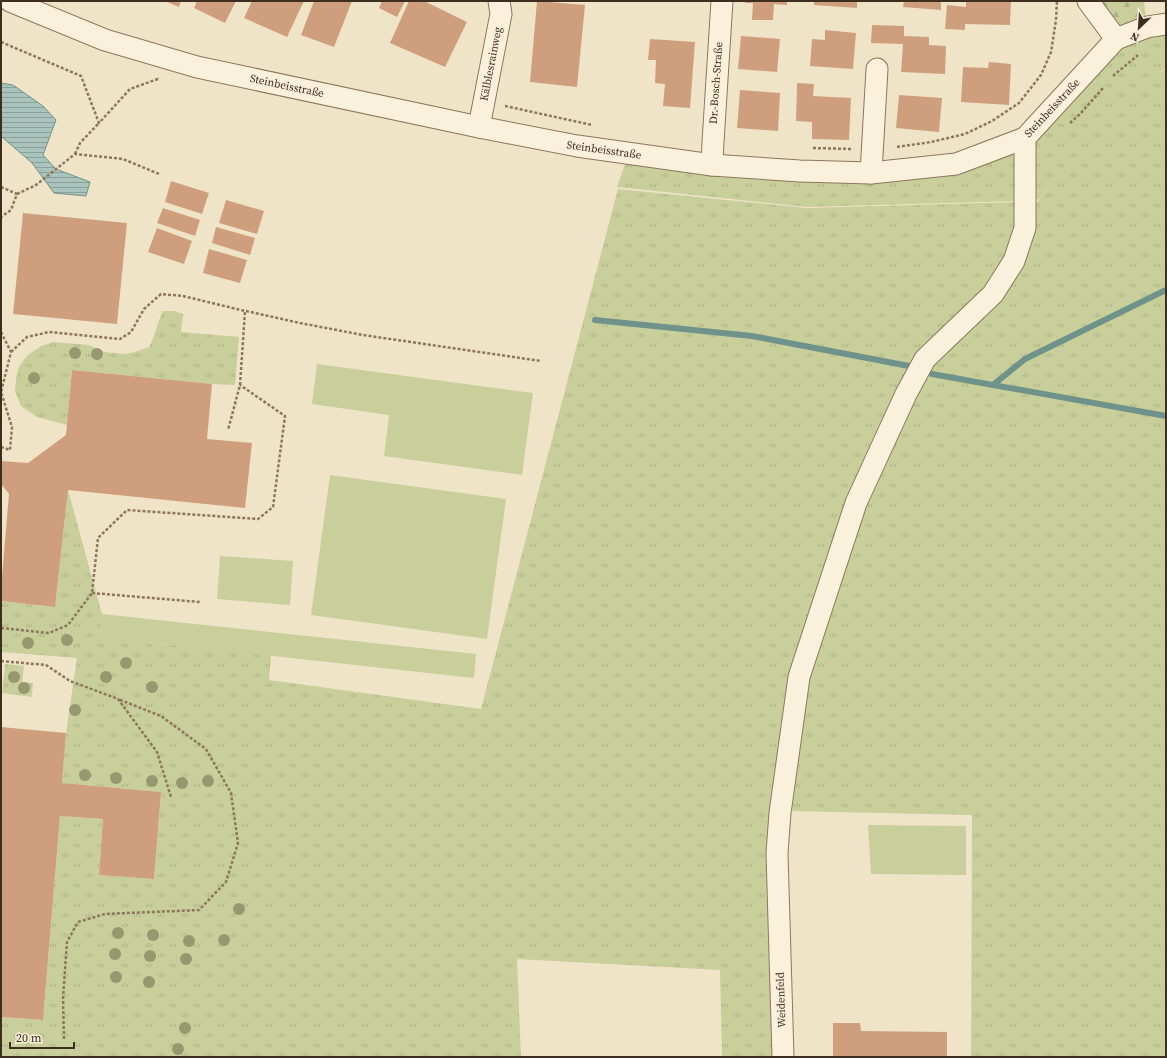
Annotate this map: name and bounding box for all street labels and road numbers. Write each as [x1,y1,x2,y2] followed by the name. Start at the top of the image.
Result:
[476,25,506,102] street label: Kälblesrainweg
[706,41,726,124] street label: Dr.-Bosch-Straße
[249,71,326,101] street label: Steinbeisstraße
[1021,75,1083,141] street label: Steinbeisstraße
[566,137,643,163] street label: Steinbeisstraße
[773,971,789,1028] street label: Weidenfeld

